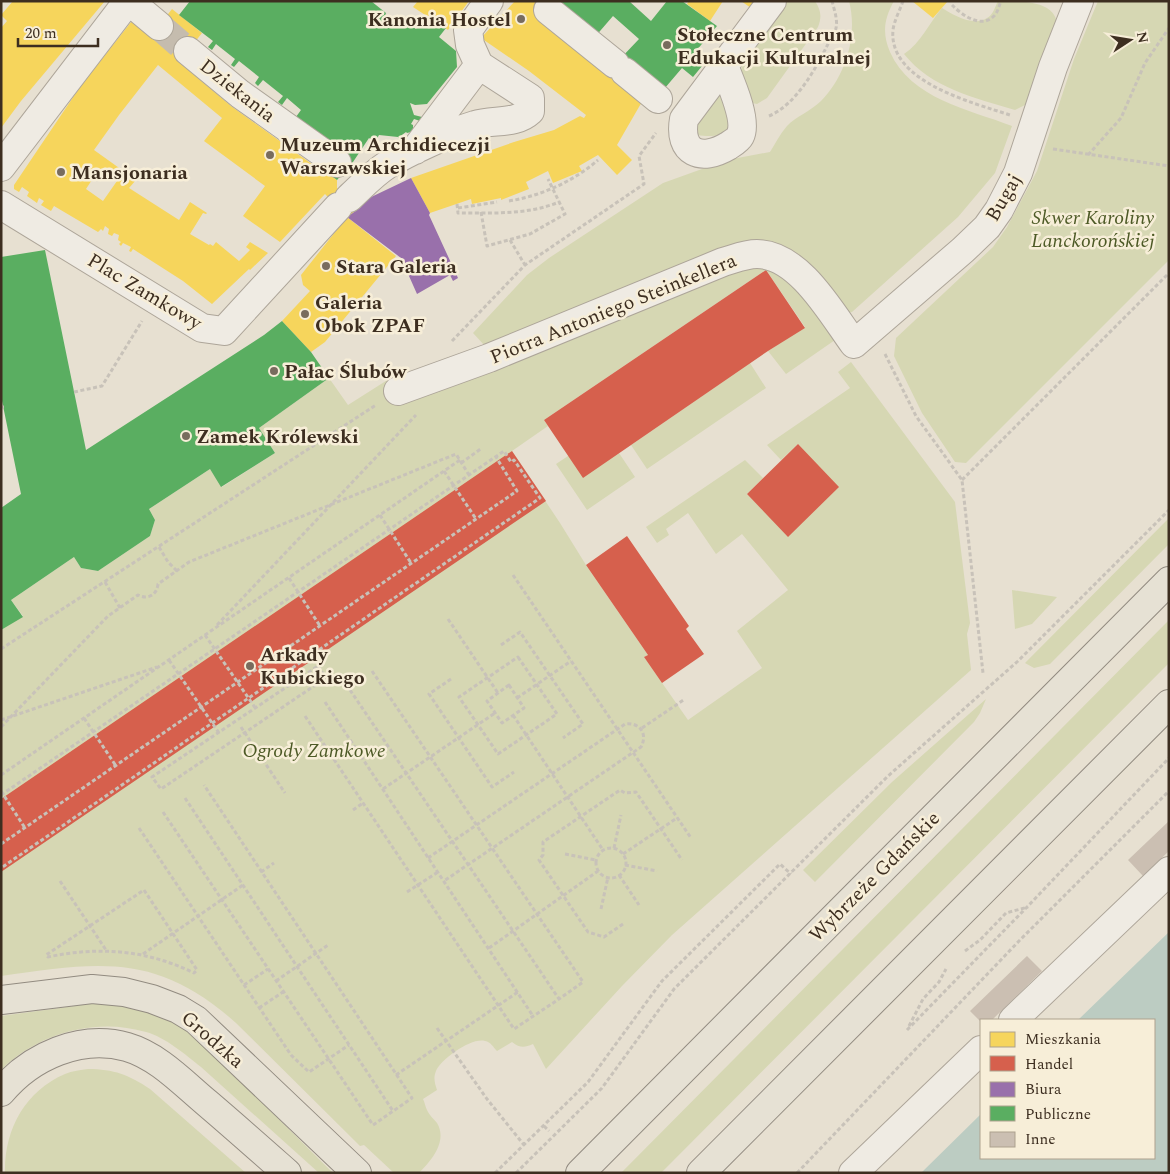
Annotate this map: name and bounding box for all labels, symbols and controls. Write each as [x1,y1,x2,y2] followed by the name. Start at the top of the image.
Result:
[368,5,511,35] place label: Kanonia Hostel
[515,13,527,25] marker: Kanonia Hostel
[18,15,98,47] scale bar
[1105,15,1155,65] north arrow
[677,20,871,73] place label: Stołeczne Centrum Edukacji Kulturalnej
[25,22,57,45] text: 20 m
[1131,30,1154,45] text: N
[661,39,673,51] marker: Stołeczne Centrum Edukacji Kulturalnej
[193,51,282,130] street label: Dziekania
[280,130,490,183] place label: Muzeum Archidiecezji Warszawskiej
[264,149,276,161] marker: Muzeum Archidiecezji Warszawskiej
[71,158,189,188] place label: Mansjonaria
[55,166,67,178] marker: Mansjonaria
[978,168,1030,227] street label: Bugaj
[1031,203,1155,256] park label: Skwer Karoliny Lanckorońskiej
[81,246,209,339] street label: Plac Zamkowy
[485,246,741,372] street label: Piotra Antoniego Steinkellera
[336,252,458,282] place label: Stara Galeria
[320,260,332,272] marker: Stara Galeria
[315,288,425,341] place label: Galeria Obok ZPAF
[299,308,311,320] marker: Galeria Obok ZPAF
[284,357,408,387] place label: Pałac Ślubów
[268,365,280,377] marker: Pałac Ślubów
[196,422,359,452] place label: Zamek Królewski
[180,430,192,442] marker: Zamek Królewski
[260,640,365,693] place label: Arkady Kubickiego
[244,660,256,672] marker: Arkady Kubickiego
[242,736,386,766] park label: Ogrody Zamkowe
[802,804,947,949] street label: Wybrzeże Gdańskie
[174,1004,251,1076] street label: Grodzka
[980,1019,1155,1159] legend
[1025,1028,1102,1051] text: Mieszkania
[1025,1053,1073,1076] text: Handel
[1025,1078,1062,1101] text: Biura
[1025,1103,1091,1126] text: Publiczne
[1025,1128,1056,1151] text: Inne

